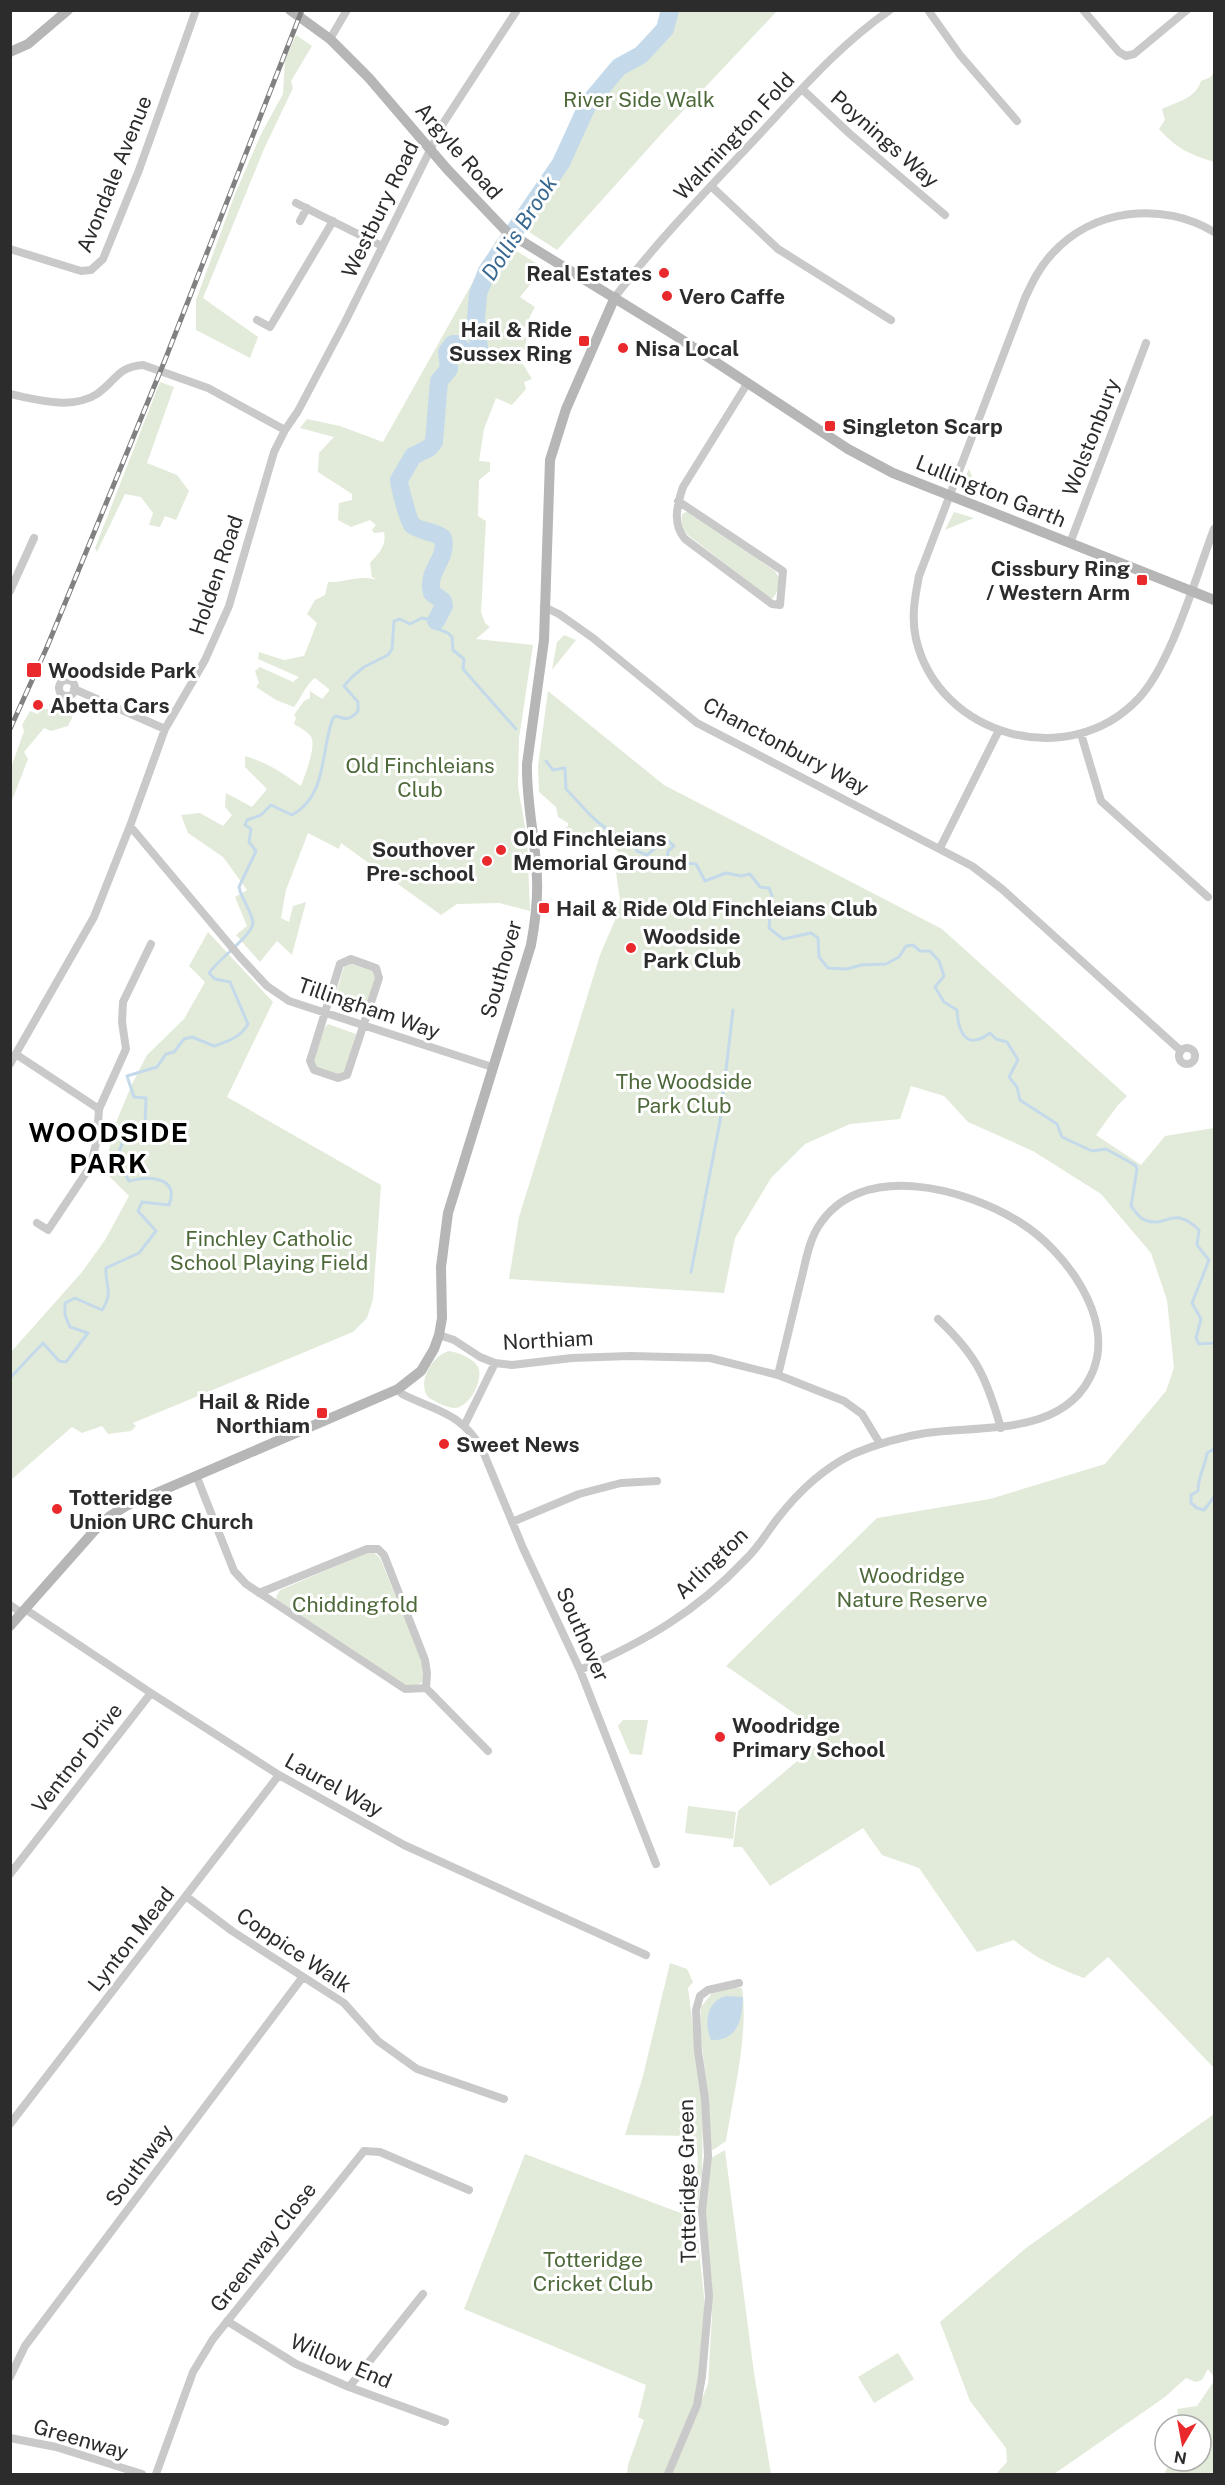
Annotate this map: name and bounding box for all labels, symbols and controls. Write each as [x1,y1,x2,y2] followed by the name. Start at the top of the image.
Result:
[669,67,799,205] street label: Walmington Fold
[826,85,944,193] street label: Poynings Way
[563,87,715,112] park label: River Side Walk
[71,92,157,256] street label: Avondale Avenue
[410,98,508,204] street label: Argyle Road
[336,137,424,281] street label: Westbury Road
[476,171,562,285] water label: Dollis Brook
[526,261,652,286] place label: Real Estates
[657,266,671,280] marker: Real Estates
[679,284,785,309] place label: Vero Caffe
[660,289,674,303] marker: Vero Caffe
[449,317,572,366] place label: Hail & Ride Sussex Ring
[577,334,591,348] marker: Hail & Ride Sussex Ring
[635,336,739,361] place label: Nisa Local
[616,341,630,355] marker: Nisa Local
[1057,375,1125,499] street label: Wolstonbury
[842,414,1003,439] place label: Singleton Scarp
[823,419,837,433] marker: Singleton Scarp
[912,450,1070,532] street label: Lullington Garth
[184,512,248,638] street label: Holden Road
[986,556,1130,605] place label: Cissbury Ring / Western Arm
[1135,573,1149,587] marker: Cissbury Ring / Western Arm
[48,658,196,683] place label: Woodside Park
[25,661,43,679] marker: Woodside Park
[699,692,873,800] street label: Chanctonbury Way
[50,693,170,718] place label: Abetta Cars
[31,698,45,712] marker: Abetta Cars
[345,753,495,802] park label: Old Finchleians Club
[513,826,687,875] place label: Old Finchleians Memorial Ground
[366,837,475,886] place label: Southover Pre-school
[494,843,508,857] marker: Old Finchleians Memorial Ground
[480,854,494,868] marker: Southover Pre-school
[556,896,878,921] place label: Hail & Ride Old Finchleians Club
[537,901,551,915] marker: Hail & Ride Old Finchleians Club
[475,917,527,1021] street label: Southover
[643,924,741,973] place label: Woodside Park Club
[624,941,638,955] marker: Woodside Park Club
[295,972,443,1044] street label: Tillingham Way
[616,1069,752,1118] park label: The Woodside Park Club
[29,1116,189,1179] district label: WOODSIDE PARK
[170,1226,368,1275] park label: Finchley Catholic School Playing Field
[502,1325,594,1355] street label: Northiam
[198,1389,310,1438] place label: Hail & Ride Northiam
[315,1406,329,1420] marker: Hail & Ride Northiam
[456,1432,579,1457] place label: Sweet News
[437,1437,451,1451] marker: Sweet News
[69,1485,253,1534] place label: Totteridge Union URC Church
[50,1502,64,1516] marker: Totteridge Union URC Church
[669,1522,753,1604] street label: Arlington
[836,1563,988,1612] park label: Woodridge Nature Reserve
[551,1583,615,1685] street label: Southover
[292,1592,418,1617] park label: Chiddingfold
[26,1698,128,1818] street label: Ventnor Drive
[732,1713,885,1762] place label: Woodridge Primary School
[713,1730,727,1744] marker: Woodridge Primary School
[281,1748,387,1822] street label: Laurel Way
[82,1882,180,1996] street label: Lynton Mead
[232,1902,356,1998] street label: Coppice Walk
[673,2099,701,2263] street label: Totteridge Green
[100,2119,178,2211] street label: Southway
[205,2177,321,2317] street label: Greenway Close
[533,2247,653,2296] park label: Totteridge Cricket Club
[287,2328,395,2394] street label: Willow End
[1153,2413,1213,2473] north arrow
[31,2414,131,2464] street label: Greenway
[1173,2447,1188,2468] text: N

